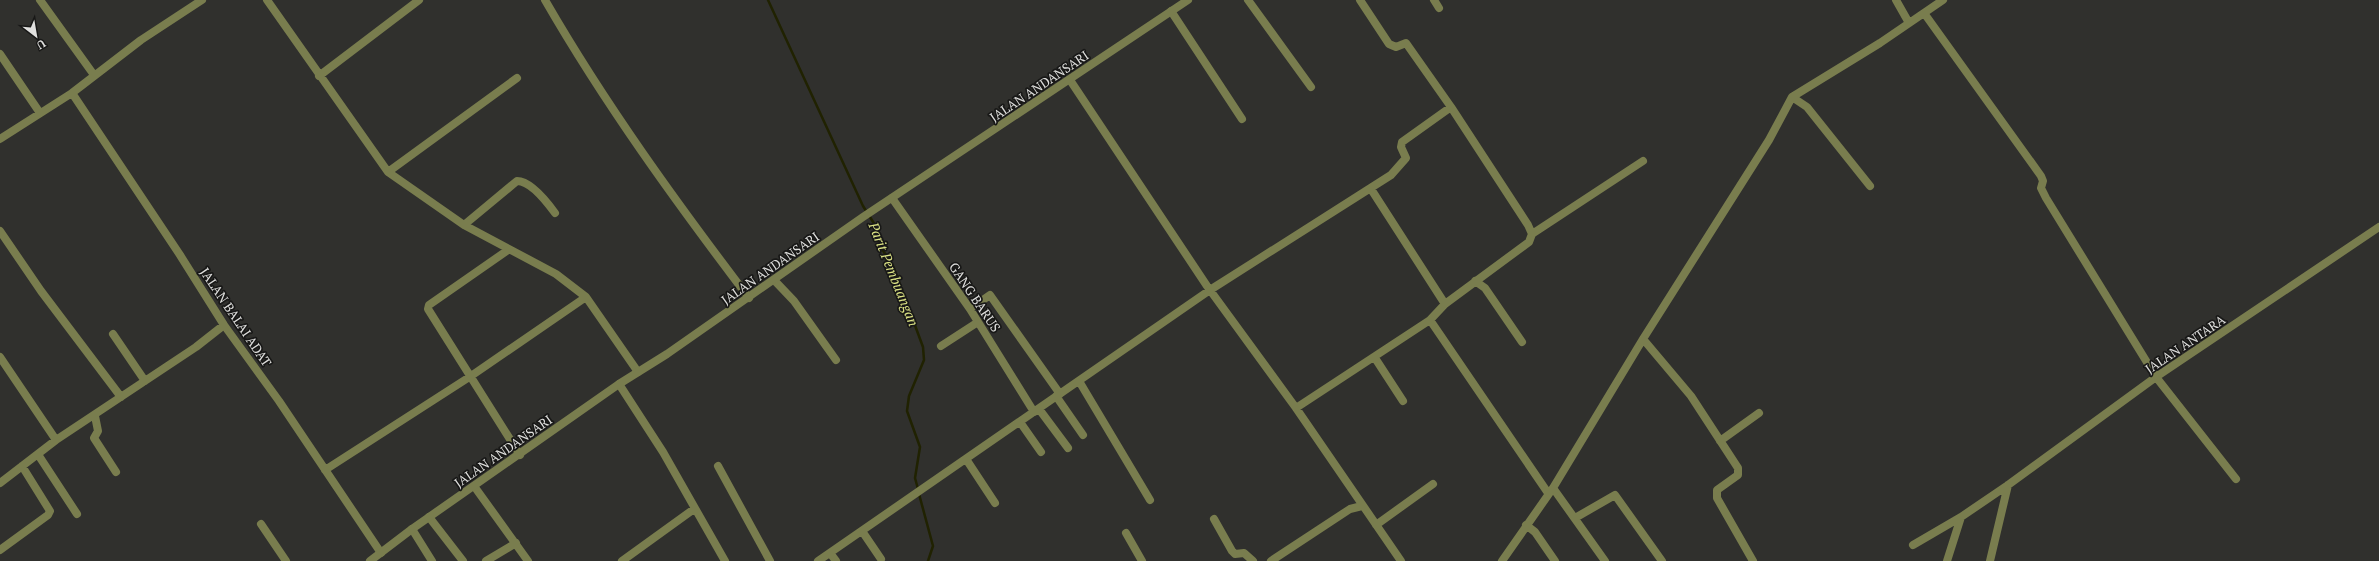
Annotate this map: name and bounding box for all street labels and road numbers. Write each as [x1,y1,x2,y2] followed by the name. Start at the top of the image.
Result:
[986,46,1092,126] street label: JALAN ANDANSARI
[717,227,823,309] street label: JALAN ANDANSARI
[945,259,1005,335] street label: GANG BARUS
[196,264,276,370] street label: JALAN BALAI ADAT
[2141,310,2229,378] street label: JALAN ANTARA
[450,410,556,492] street label: JALAN ANDANSARI

